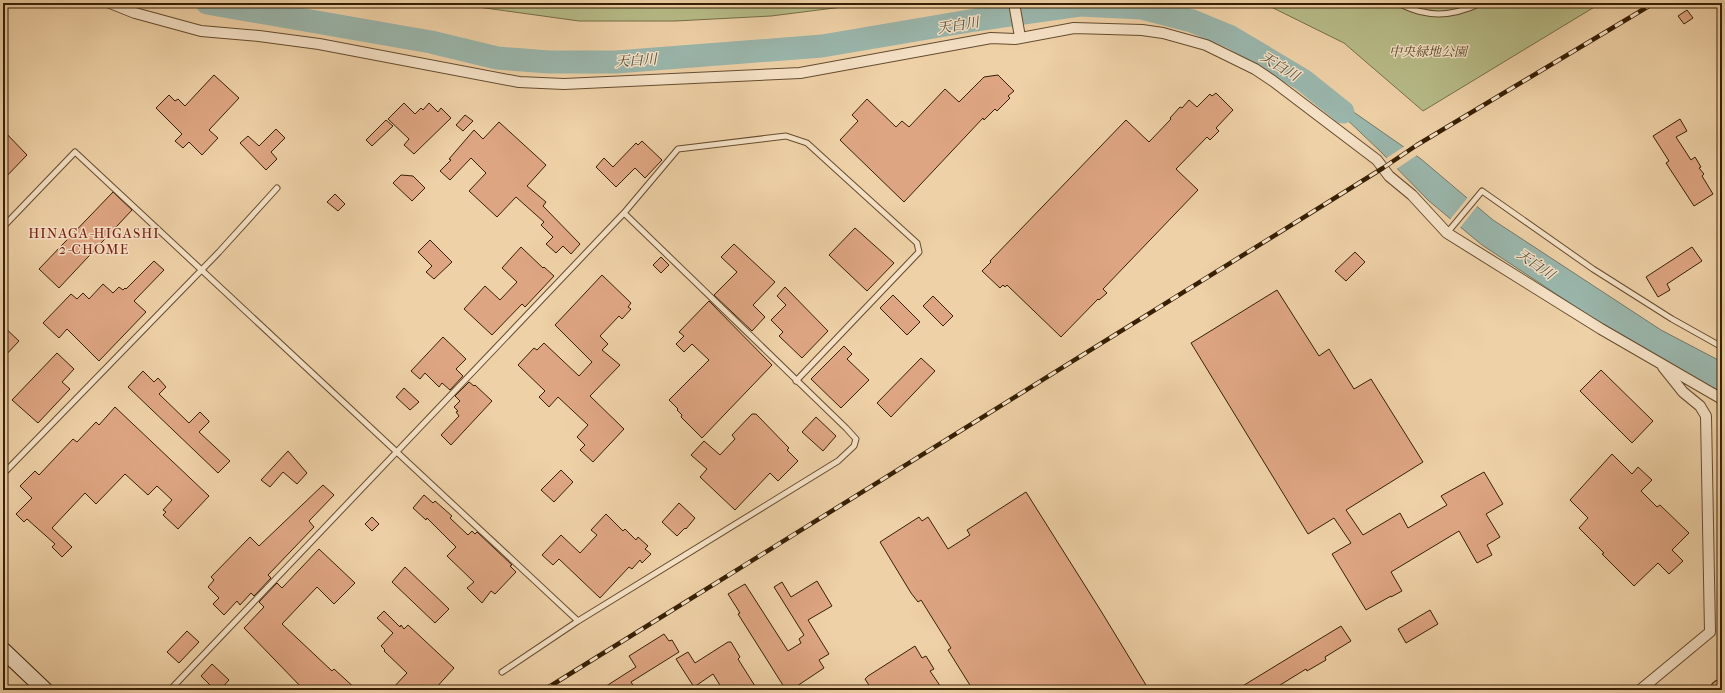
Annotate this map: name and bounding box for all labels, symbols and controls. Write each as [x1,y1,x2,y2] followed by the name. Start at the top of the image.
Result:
[936,14,982,37] water label: 天白川
[1389,44,1469,59] park label: 中央緑地公園
[1257,48,1304,86] water label: 天白川
[614,50,660,70] water label: 天白川
[28,225,160,258] district label: HINAGA-HIGASHI 2-CHOME
[1514,245,1559,285] water label: 天白川

